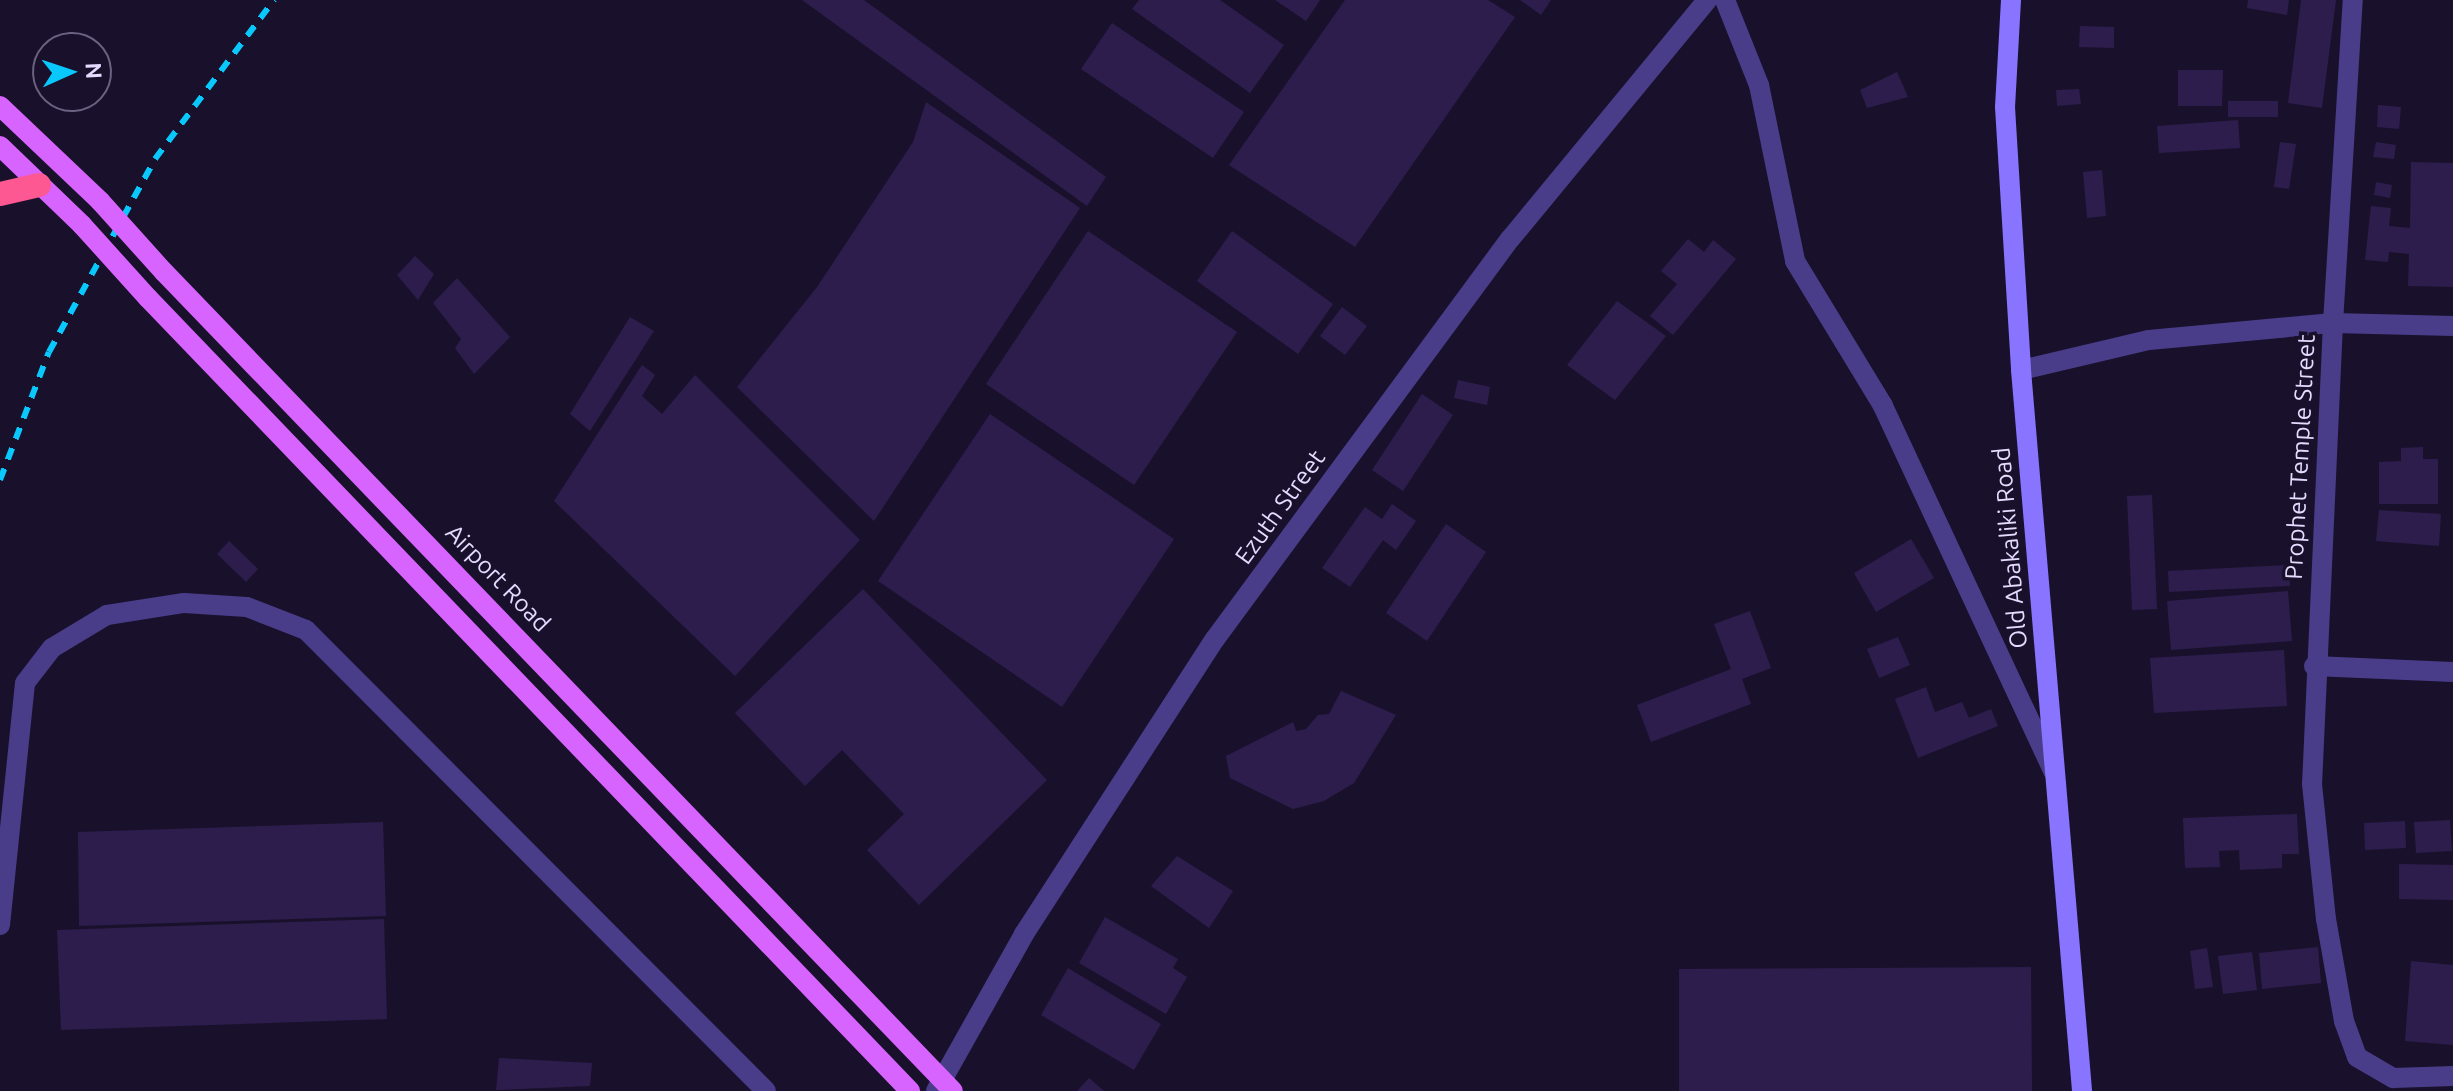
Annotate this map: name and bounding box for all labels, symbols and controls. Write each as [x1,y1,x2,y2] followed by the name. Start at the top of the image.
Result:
[32,32,112,112] north arrow
[82,62,107,80] text: N
[2279,334,2321,580] street label: Prophet Temple Street
[1229,444,1331,570] street label: Ezuth Street
[1987,446,2033,650] street label: Old Abakaliki Road
[440,518,556,638] street label: Airport Road

